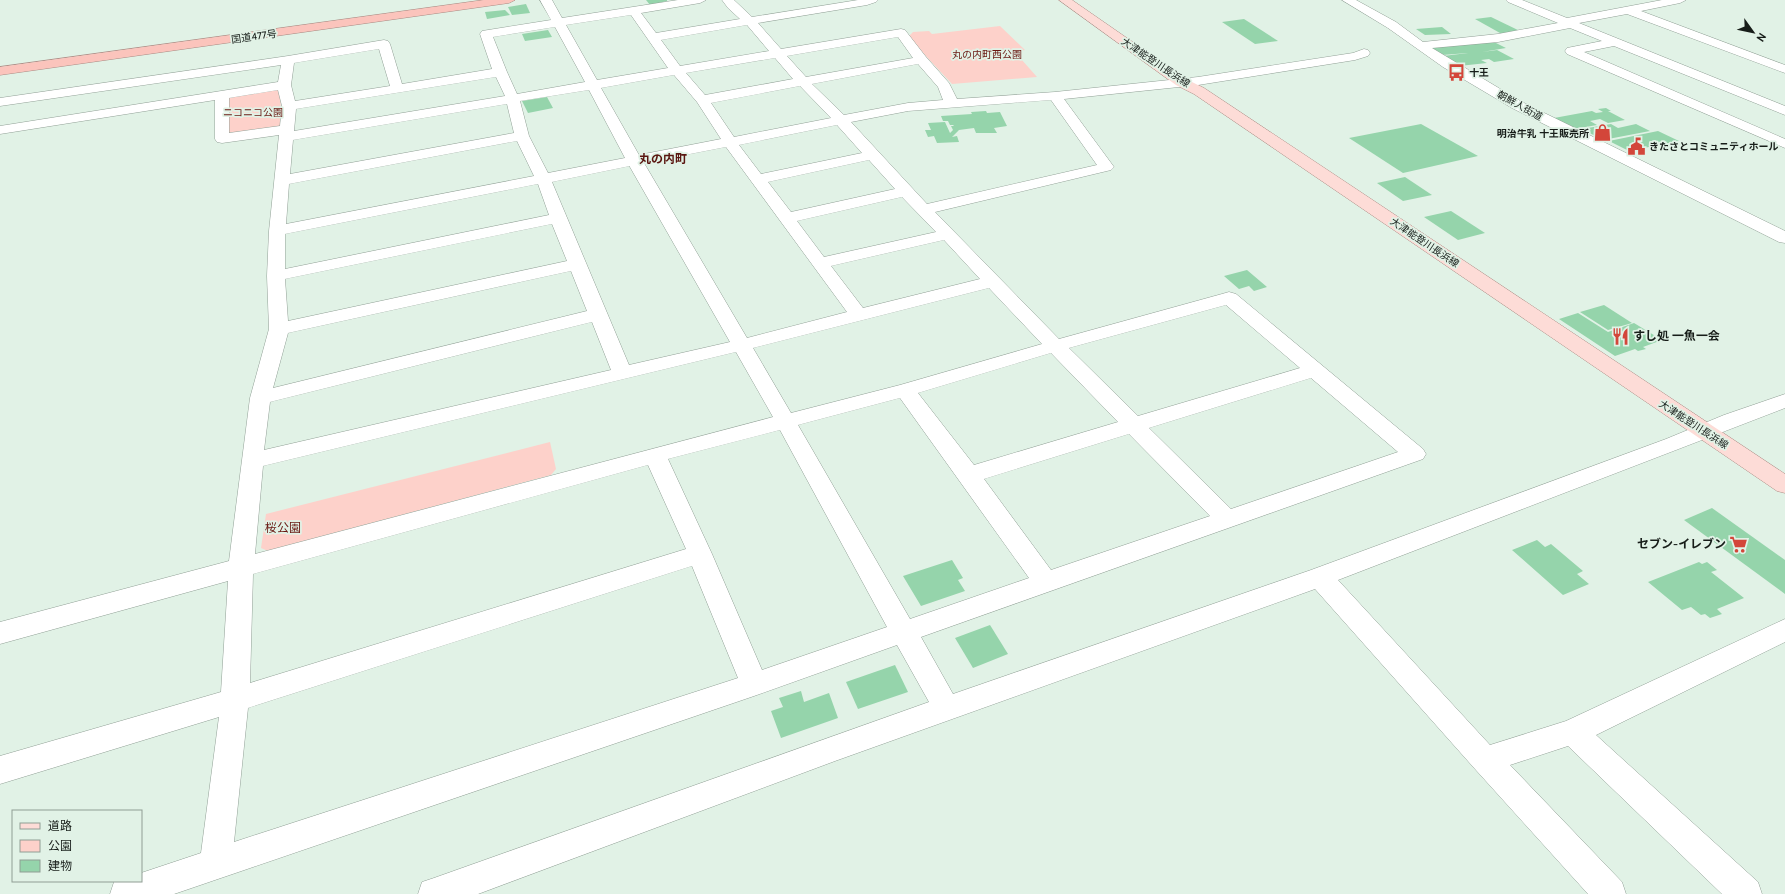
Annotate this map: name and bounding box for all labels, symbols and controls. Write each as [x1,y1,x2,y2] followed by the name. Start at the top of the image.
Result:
[1733,12,1773,52] north arrow
[230,27,278,46] street label: 国道477号
[1753,30,1769,45] text: N
[1119,35,1193,90] street label: 大津能登川長浜線
[952,48,1022,61] park label: 丸の内町西公園
[1446,62,1466,82] bus stop icon: 十王
[1469,66,1489,79] place label: 十王
[1495,88,1545,123] street label: 朝鮮人街道
[223,106,283,119] park label: ニコニコ公園
[1592,123,1612,143] shop icon: 明治牛乳 十王販売所
[1497,127,1589,140] place label: 明治牛乳 十王販売所
[1626,136,1646,156] public building icon: きたさとコミュニティホール
[1649,140,1778,153] place label: きたさとコミュニティホール
[639,151,687,166] district label: 丸の内町
[1388,215,1462,270] street label: 大津能登川長浜線
[1610,326,1630,346] restaurant icon: すし処 一魚一会
[1633,328,1720,343] place label: すし処 一魚一会
[1657,397,1731,452] street label: 大津能登川長浜線
[265,520,301,535] park label: 桜公園
[1729,534,1749,554] supermarket icon: セブン-イレブン
[1637,536,1726,551] place label: セブン-イレブン
[12,810,142,882] legend
[48,818,72,833] text: 道路
[48,838,72,853] text: 公園
[48,858,72,873] text: 建物

